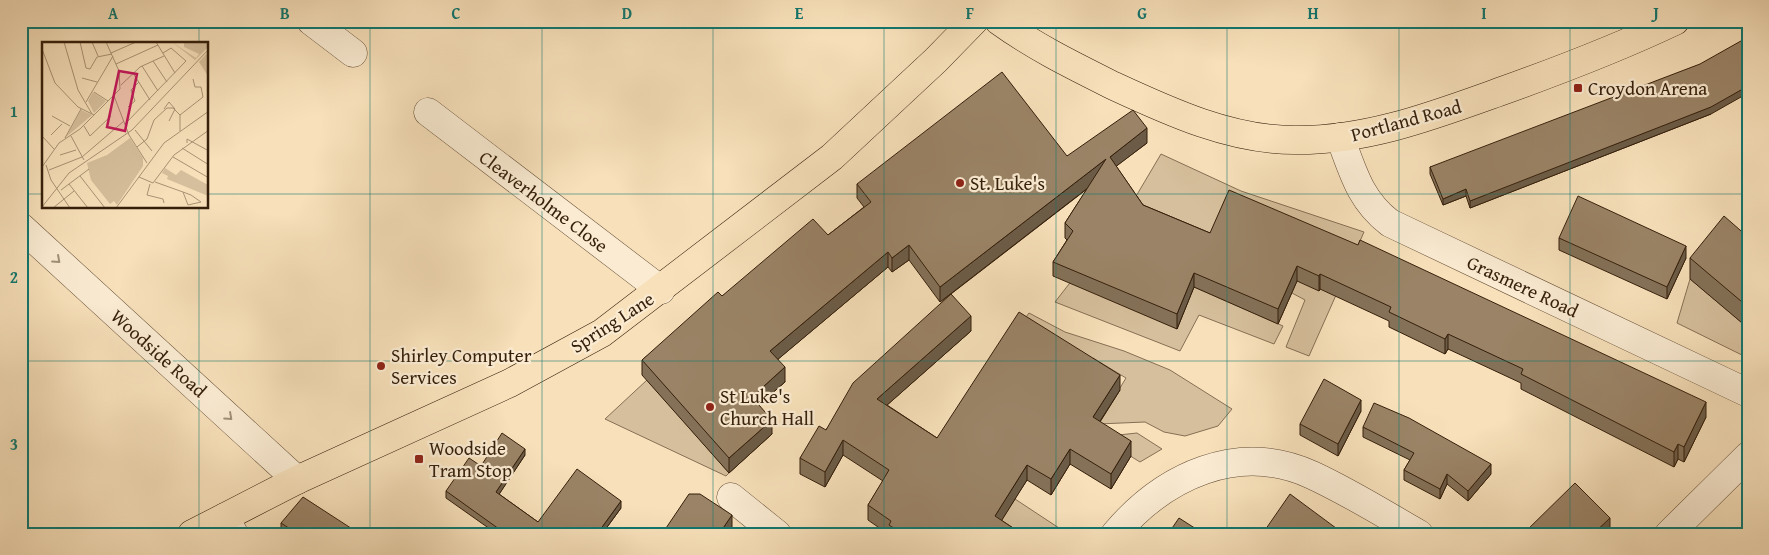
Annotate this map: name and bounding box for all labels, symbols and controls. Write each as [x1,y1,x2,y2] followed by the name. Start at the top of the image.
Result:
[108,1,119,25] text: A
[280,1,290,25] text: B
[451,1,461,25] text: C
[622,1,632,25] text: D
[795,1,804,25] text: E
[966,1,974,25] text: F
[1137,1,1147,25] text: G
[1307,1,1319,25] text: H
[1481,1,1487,25] text: I
[1650,1,1659,25] text: J
[42,42,209,209] inset map
[1588,74,1707,102] place label: Croydon Arena
[1572,82,1584,94] marker: Croydon Arena
[1348,92,1465,148] street label: Portland Road
[10,99,18,123] text: 1
[474,143,614,259] street label: Cleaverholme Close
[970,169,1045,197] place label: St. Luke's
[954,177,966,189] marker: St. Luke's
[1463,248,1584,324] street label: Grasmere Road
[52,254,61,263] one-way arrow
[10,265,18,289] text: 2
[565,284,659,360] street label: Spring Lane
[105,302,214,404] street label: Woodside Road
[391,341,532,391] place label: Shirley Computer Services
[375,360,387,372] marker: Shirley Computer Services
[720,382,814,432] place label: St Luke's Church Hall
[704,401,716,413] marker: St Luke's Church Hall
[223,411,232,420] one-way arrow
[10,432,18,456] text: 3
[429,434,512,484] place label: Woodside Tram Stop
[413,453,425,465] marker: Woodside Tram Stop

